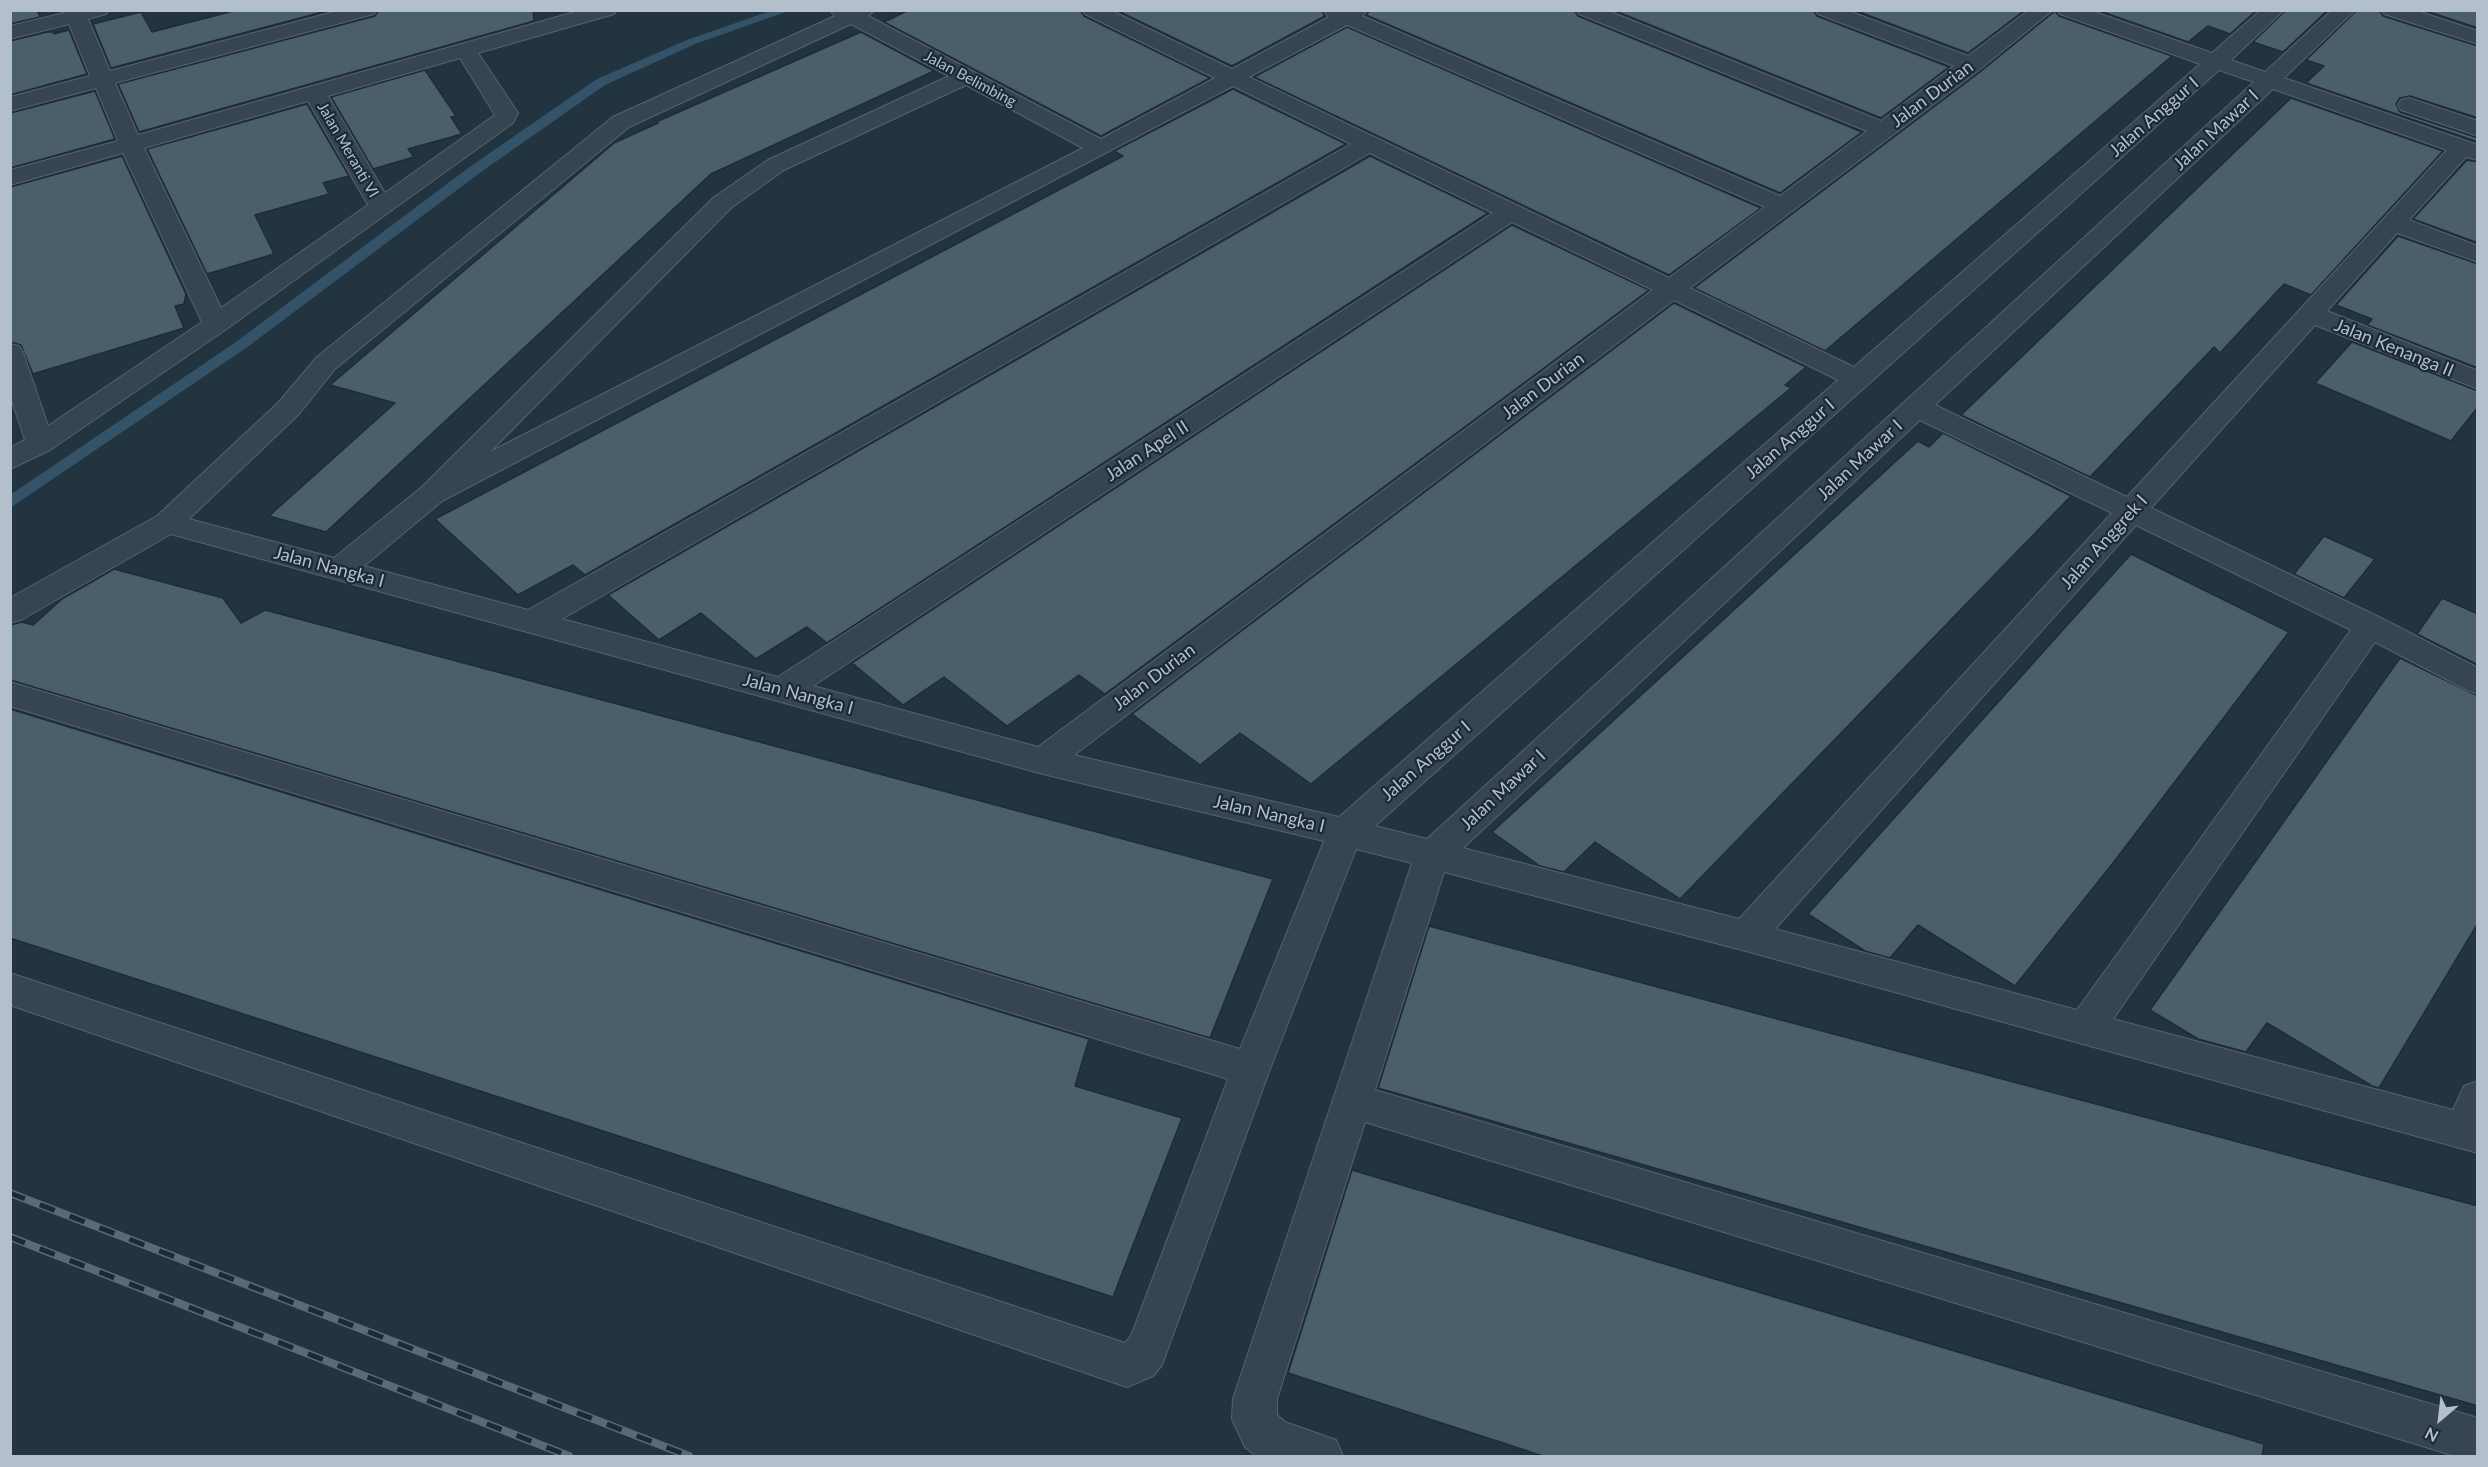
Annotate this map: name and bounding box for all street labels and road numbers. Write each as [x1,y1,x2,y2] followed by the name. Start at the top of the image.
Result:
[921,47,1019,111] street label: Jalan Belimbing
[1887,56,1977,132] street label: Jalan Durian
[2105,72,2203,162] street label: Jalan Anggur I
[2169,85,2263,175] street label: Jalan Mawar I
[314,99,382,201] street label: Jalan Meranti VI
[2331,314,2457,382] street label: Jalan Kenanga II
[1498,348,1588,424] street label: Jalan Durian
[1741,394,1839,484] street label: Jalan Anggur I
[1813,415,1907,505] street label: Jalan Mawar I
[1101,416,1193,486] street label: Jalan Apel II
[2056,490,2152,594] street label: Jalan Anggrek I
[271,542,387,592] street label: Jalan Nangka I
[1109,639,1199,715] street label: Jalan Durian
[740,669,856,719] street label: Jalan Nangka I
[1377,716,1475,806] street label: Jalan Anggur I
[1456,745,1550,835] street label: Jalan Mawar I
[1211,791,1327,837] street label: Jalan Nangka I

